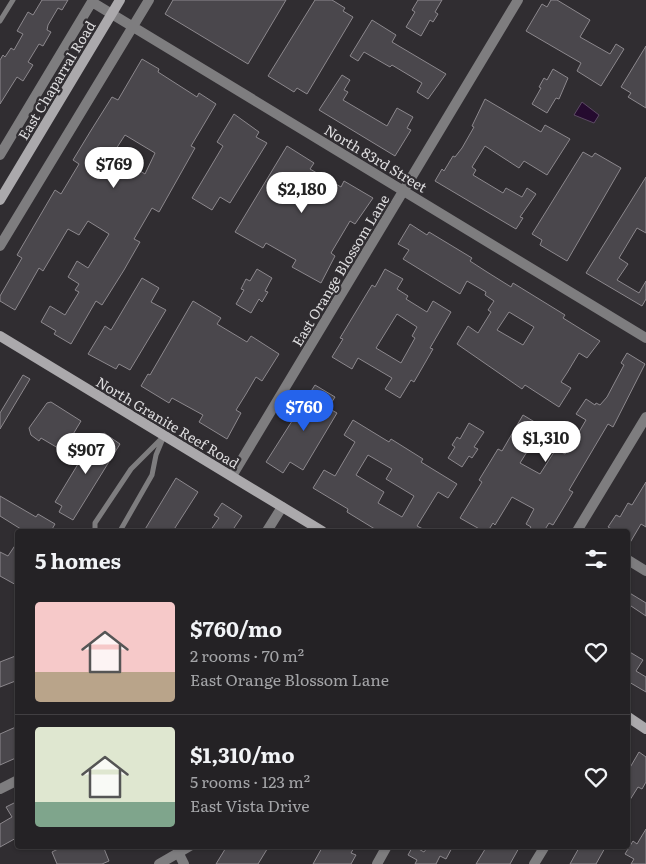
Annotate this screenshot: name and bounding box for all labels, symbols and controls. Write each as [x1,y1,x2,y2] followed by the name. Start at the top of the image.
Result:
[13,16,100,143] street label: East Chaparral Road
[321,119,431,197] street label: North 83rd Street
[84,146,144,189] pin: $769
[96,151,132,175] text: $769
[261,172,343,214] pin: $2,180
[277,176,327,200] text: $2,180
[287,190,393,350] street label: East Orange Blossom Lane
[93,371,244,473] street label: North Granite Reef Road
[274,390,334,432] pin: $760
[285,394,323,418] text: $760
[505,420,587,463] pin: $1,310
[523,425,569,449] text: $1,310
[56,432,116,475] pin: $907
[67,437,105,461] text: $907
[35,544,121,575] text: 5 homes
[582,545,610,573] icon: filters
[190,612,282,643] text: $760/mo
[75,622,135,682] icon: home
[582,638,610,666] icon: heart
[190,643,304,667] text: 2 rooms · 70 m²
[190,667,389,691] text: East Orange Blossom Lane
[190,738,295,769] text: $1,310/mo
[75,747,135,807] icon: home
[582,763,610,791] icon: heart
[190,769,310,793] text: 5 rooms · 123 m²
[190,793,310,817] text: East Vista Drive

